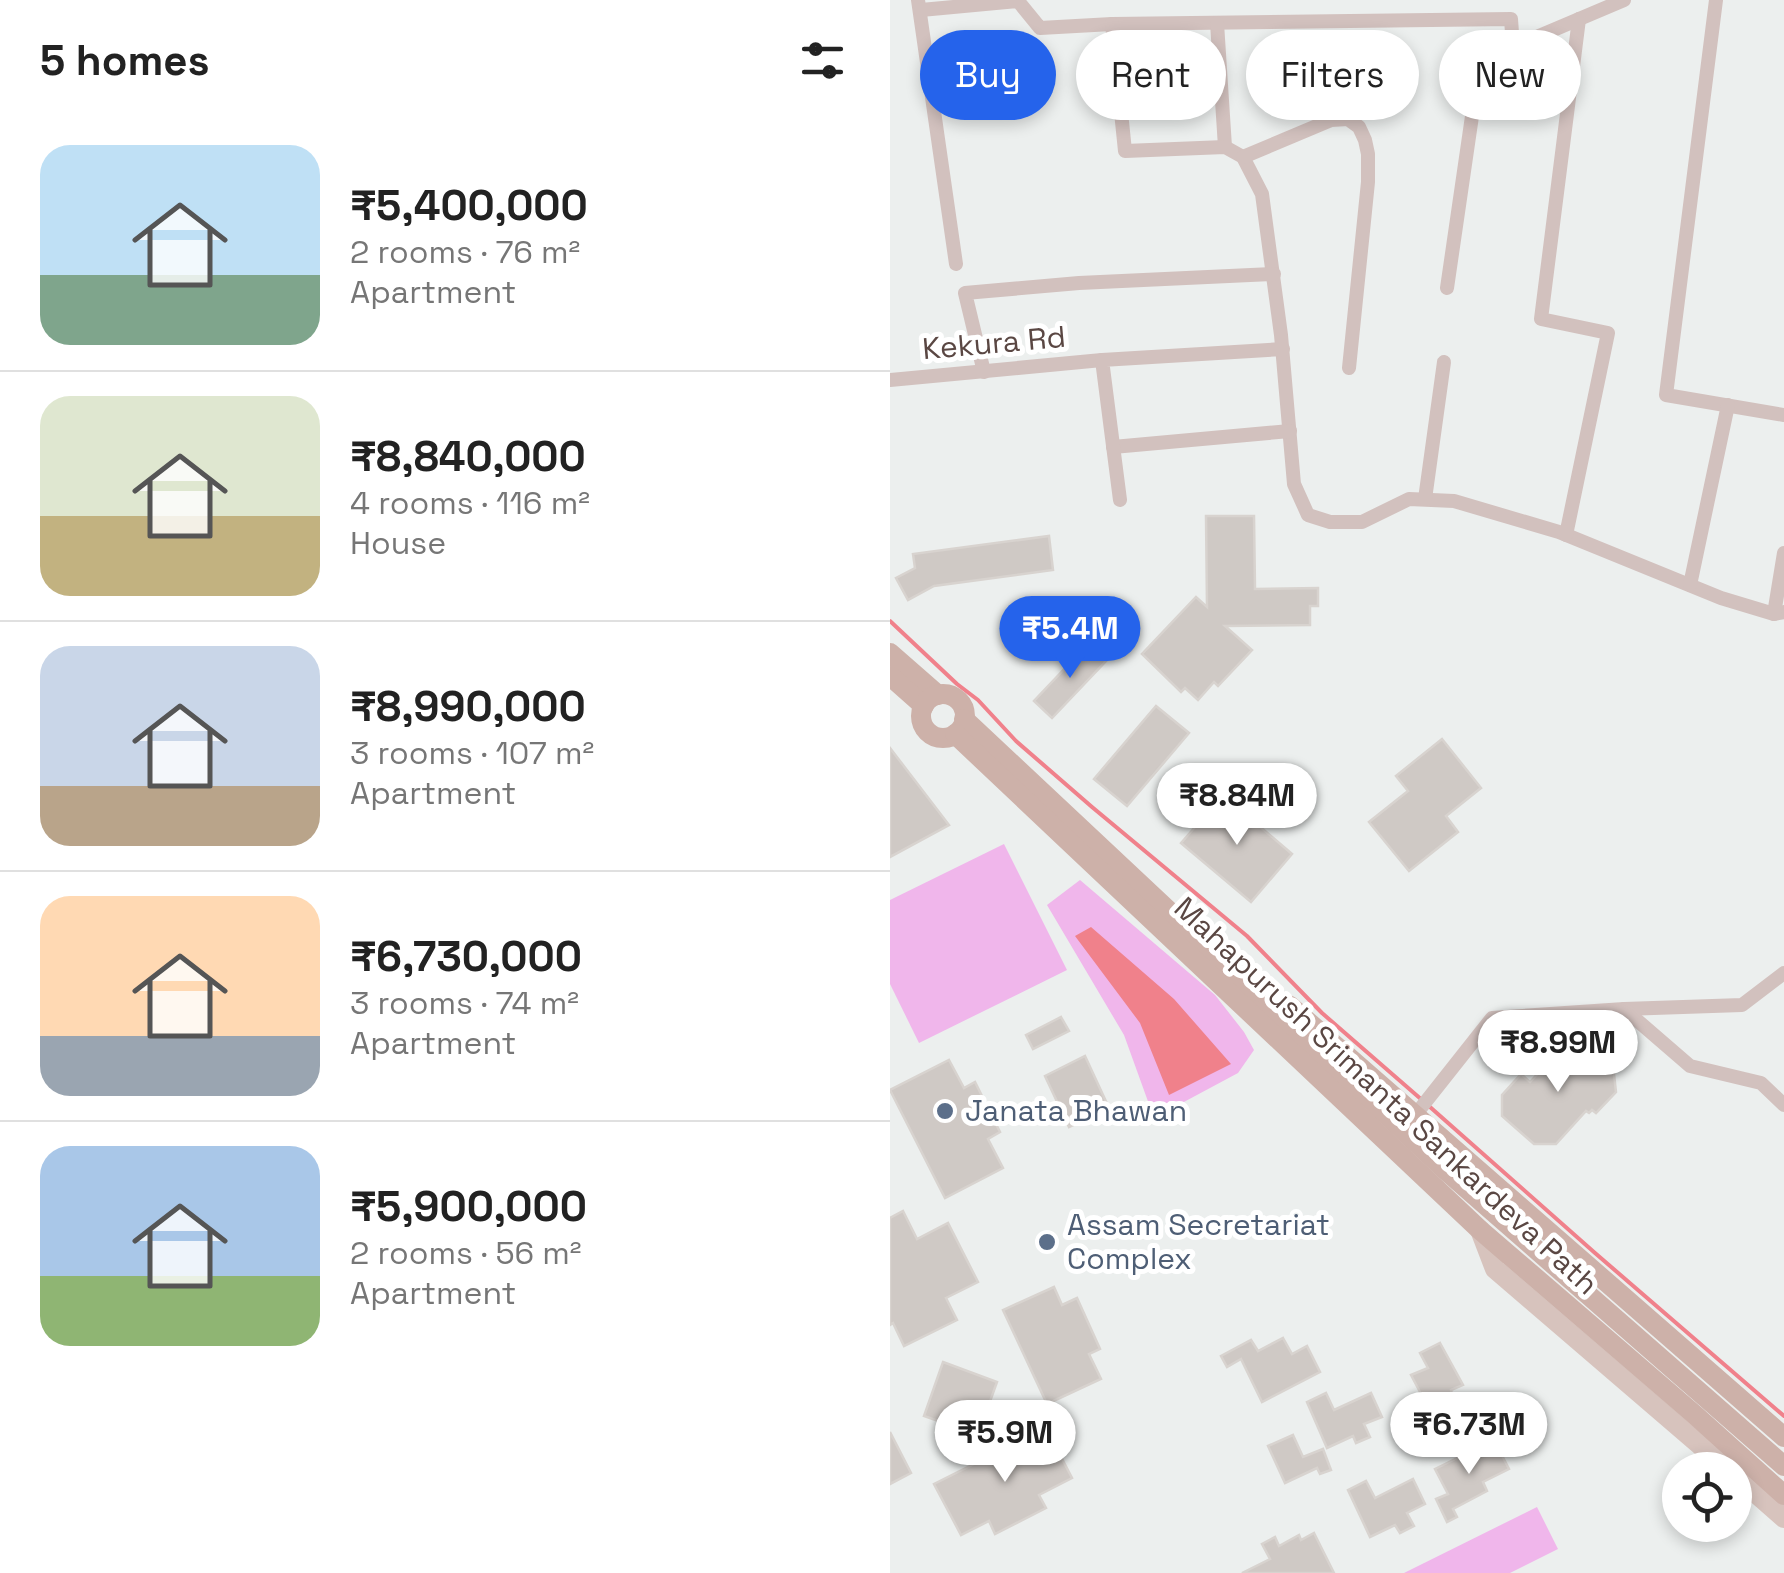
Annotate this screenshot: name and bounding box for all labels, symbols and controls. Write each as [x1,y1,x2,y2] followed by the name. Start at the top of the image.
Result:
[920,30,1056,120] chip: Buy
[1076,30,1226,120] chip: Rent
[1246,30,1419,120] chip: Filters
[1439,30,1581,120] chip: New
[795,33,850,88] icon: filters
[40,34,210,87] text: 5 homes
[350,179,588,232] text: ₹5,400,000
[120,185,240,305] icon: home
[350,232,580,272] text: 2 rooms · 76 m²
[350,272,516,312] text: Apartment
[921,317,1067,368] street label: Kekura Rd
[350,430,586,483] text: ₹8,840,000
[120,436,240,556] icon: home
[350,483,590,523] text: 4 rooms · 116 m²
[350,523,446,563] text: House
[1000,596,1140,681] pin: ₹5.4M
[1021,608,1119,648] text: ₹5.4M
[350,680,586,733] text: ₹8,990,000
[120,686,240,806] icon: home
[350,733,594,773] text: 3 rooms · 107 m²
[1156,763,1318,848] pin: ₹8.84M
[350,773,516,813] text: Apartment
[1179,775,1295,815] text: ₹8.84M
[1166,888,1607,1303] street label: Mahapurush Srimanta Sankardeva Path
[350,930,582,983] text: ₹6,730,000
[120,936,240,1056] icon: home
[350,983,579,1023] text: 3 rooms · 74 m²
[1477,1010,1639,1095] pin: ₹8.99M
[1500,1022,1616,1062] text: ₹8.99M
[350,1023,516,1063] text: Apartment
[965,1091,1187,1130] place label: Janata Bhawan
[934,1100,956,1122] marker: Janata Bhawan
[350,1180,587,1233] text: ₹5,900,000
[120,1186,240,1306] icon: home
[1067,1205,1330,1278] place label: Assam Secretariat Complex
[1036,1231,1058,1253] marker: Assam Secretariat Complex
[350,1233,582,1273] text: 2 rooms · 56 m²
[350,1273,516,1313] text: Apartment
[1388,1392,1550,1477] pin: ₹6.73M
[935,1400,1075,1485] pin: ₹5.9M
[1412,1404,1526,1444] text: ₹6.73M
[957,1412,1053,1452] text: ₹5.9M
[1662,1452,1752,1542] map controls
[1662,1452,1752,1542] button: locate

